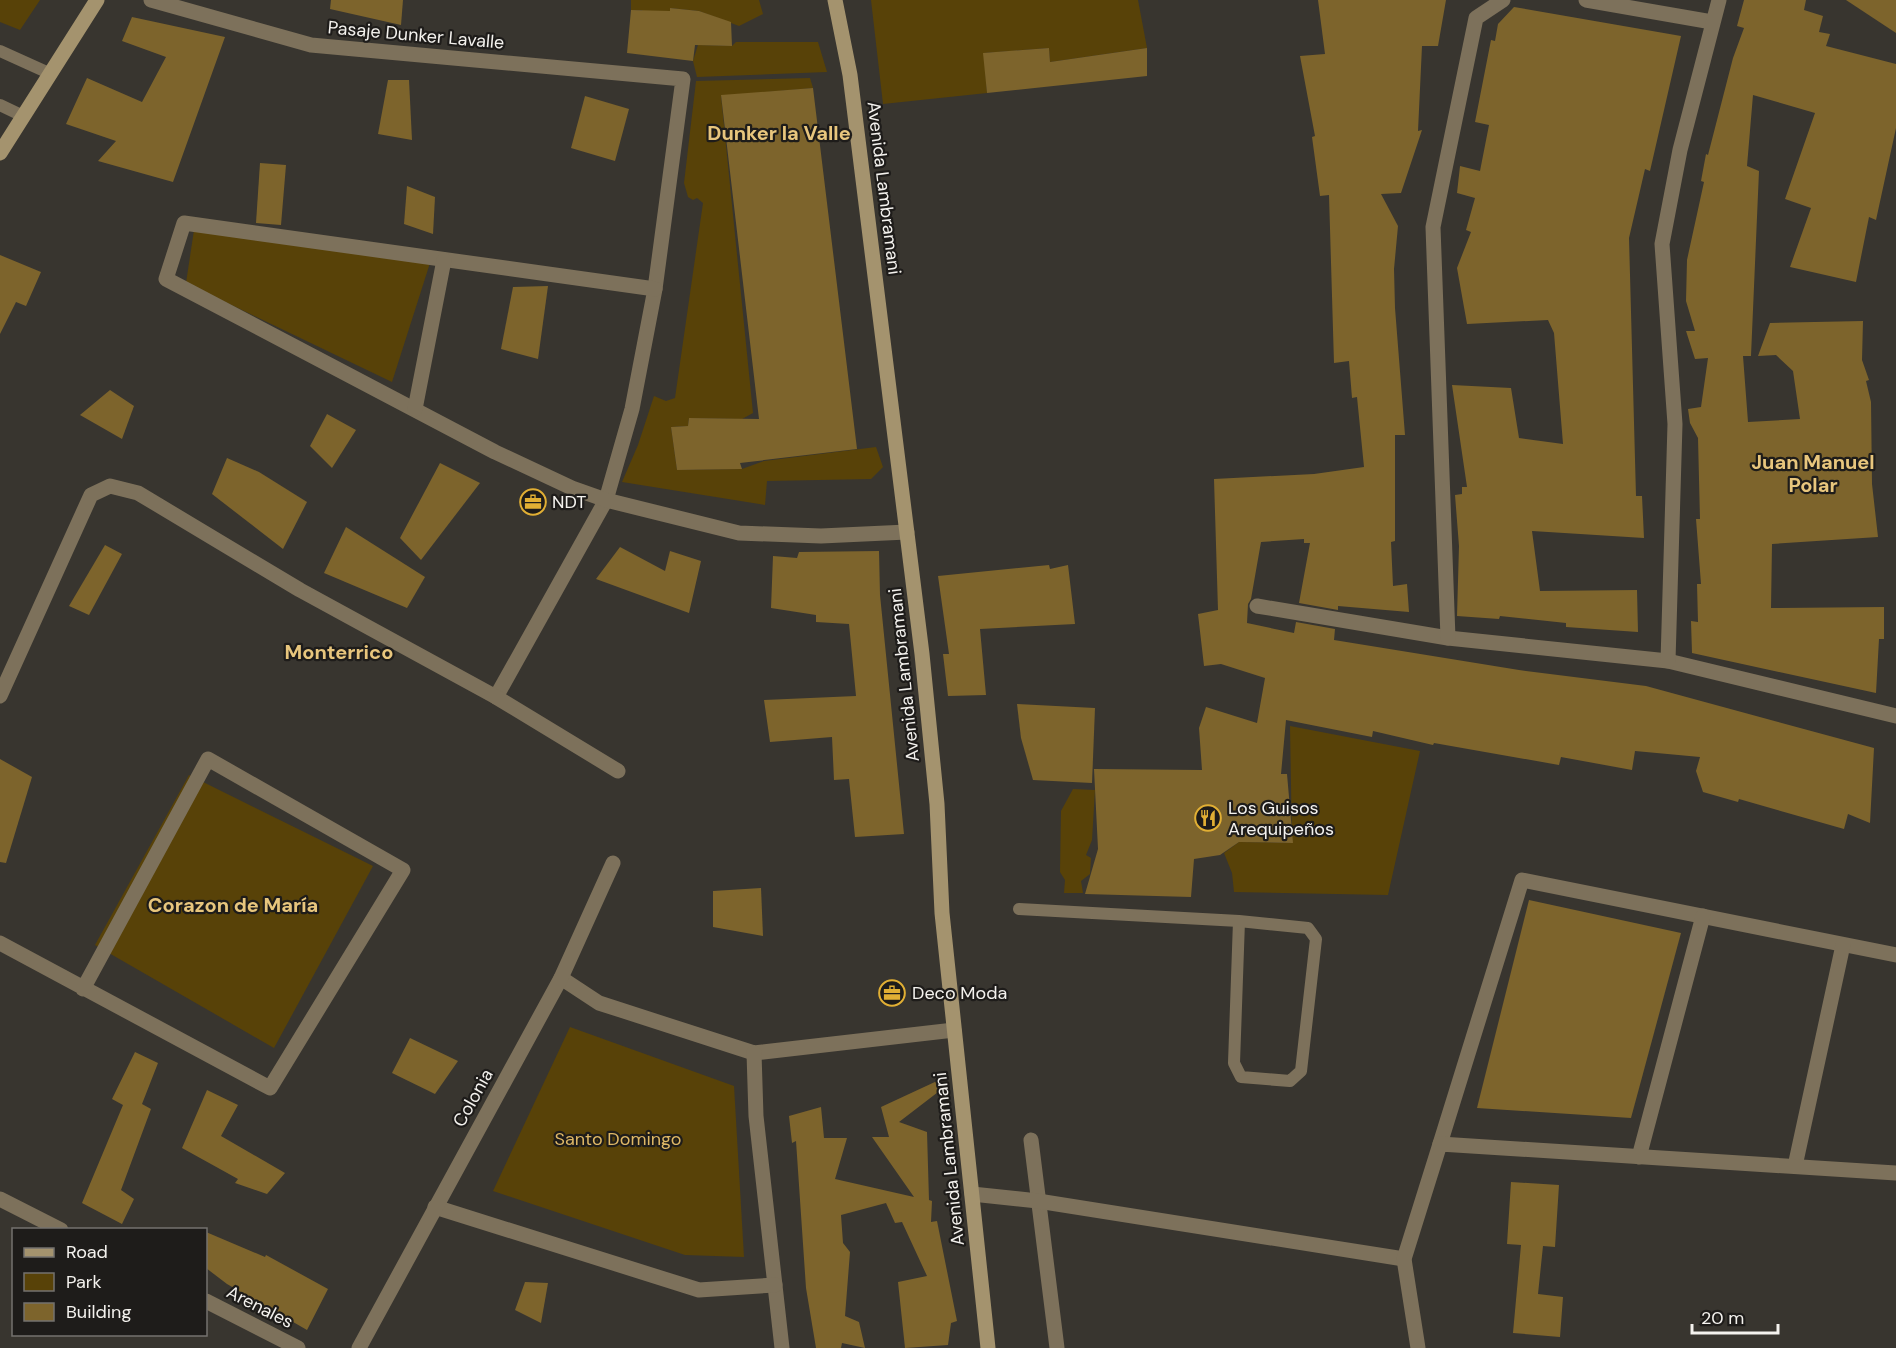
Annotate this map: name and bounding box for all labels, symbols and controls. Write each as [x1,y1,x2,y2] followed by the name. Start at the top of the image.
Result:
[327,15,505,55] street label: Pasaje Dunker Lavalle
[861,100,907,276] street label: Avenida Lambramani
[707,120,851,146] district label: Dunker la Valle
[1751,449,1875,498] district label: Juan Manuel Polar
[518,487,548,517] office icon: NDT
[552,490,586,514] place label: NDT
[883,587,925,763] street label: Avenida Lambramani
[285,639,393,665] district label: Monterrico
[1228,796,1334,841] place label: Los Guisos Arequipeños
[1193,803,1223,833] restaurant icon: Los Guisos Arequipeños
[148,892,318,918] district label: Corazon de María
[877,978,907,1008] office icon: Deco Moda
[912,981,1007,1005] place label: Deco Moda
[447,1065,499,1131] street label: Colonia
[928,1071,970,1247] street label: Avenida Lambramani
[555,1127,681,1151] park label: Santo Domingo
[12,1228,207,1336] legend
[66,1240,108,1264] text: Road
[66,1270,102,1294] text: Park
[223,1280,297,1334] street label: Arenales
[1692,1297,1778,1335] scale bar
[66,1300,131,1324] text: Building
[1701,1306,1744,1330] text: 20 m

